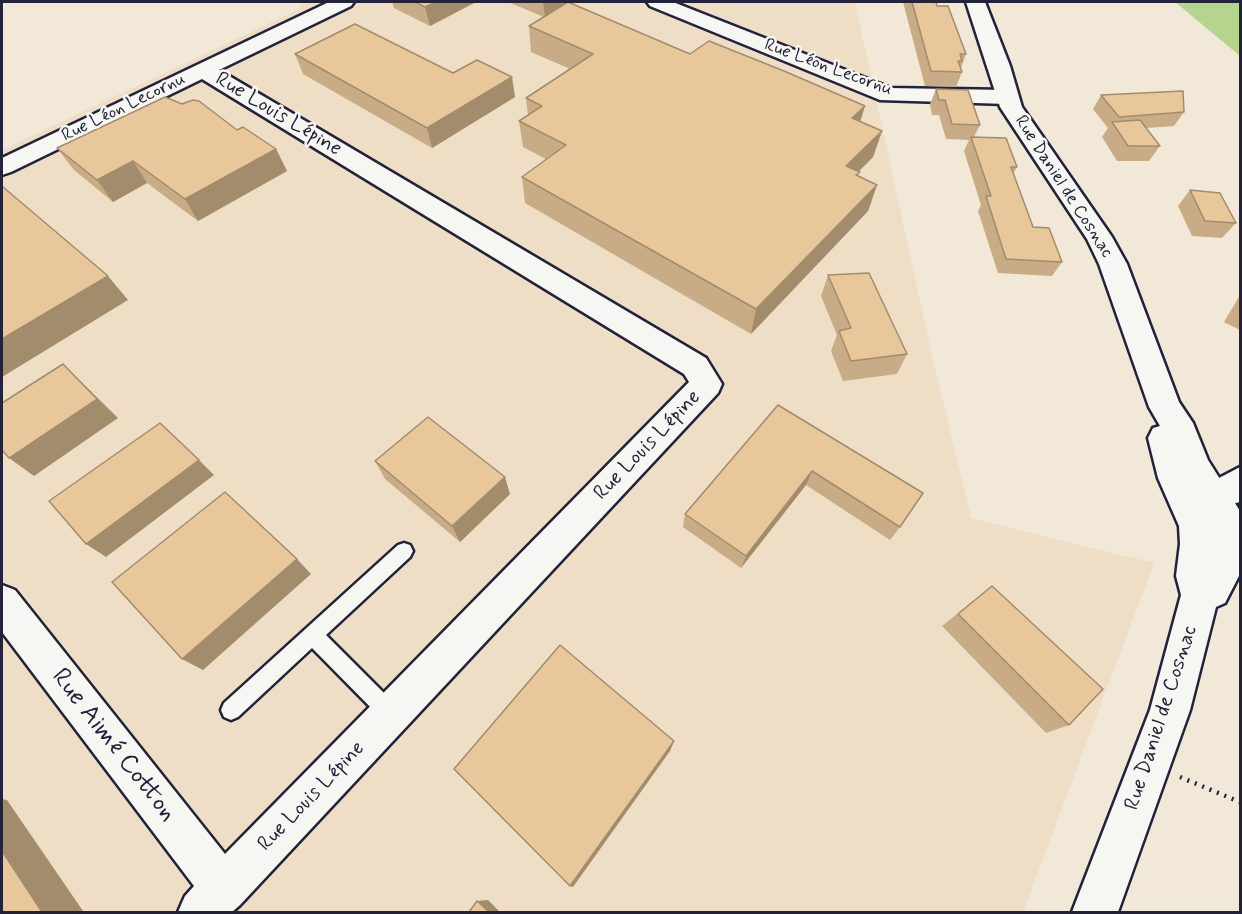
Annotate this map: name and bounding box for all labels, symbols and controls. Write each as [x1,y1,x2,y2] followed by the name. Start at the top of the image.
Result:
[761,35,895,101] street label: Rue Léon Lecornu
[210,67,346,163] street label: Rue Louis Lépine
[59,69,189,147] street label: Rue Léon Lecornu
[1009,112,1117,262] street label: Rue Daniel de Cosnac
[589,386,707,506] street label: Rue Louis Lépine
[1120,623,1204,813] street label: Rue Daniel de Cosnac
[43,663,183,829] street label: Rue Aimé Cotton
[253,737,371,857] street label: Rue Louis Lépine

